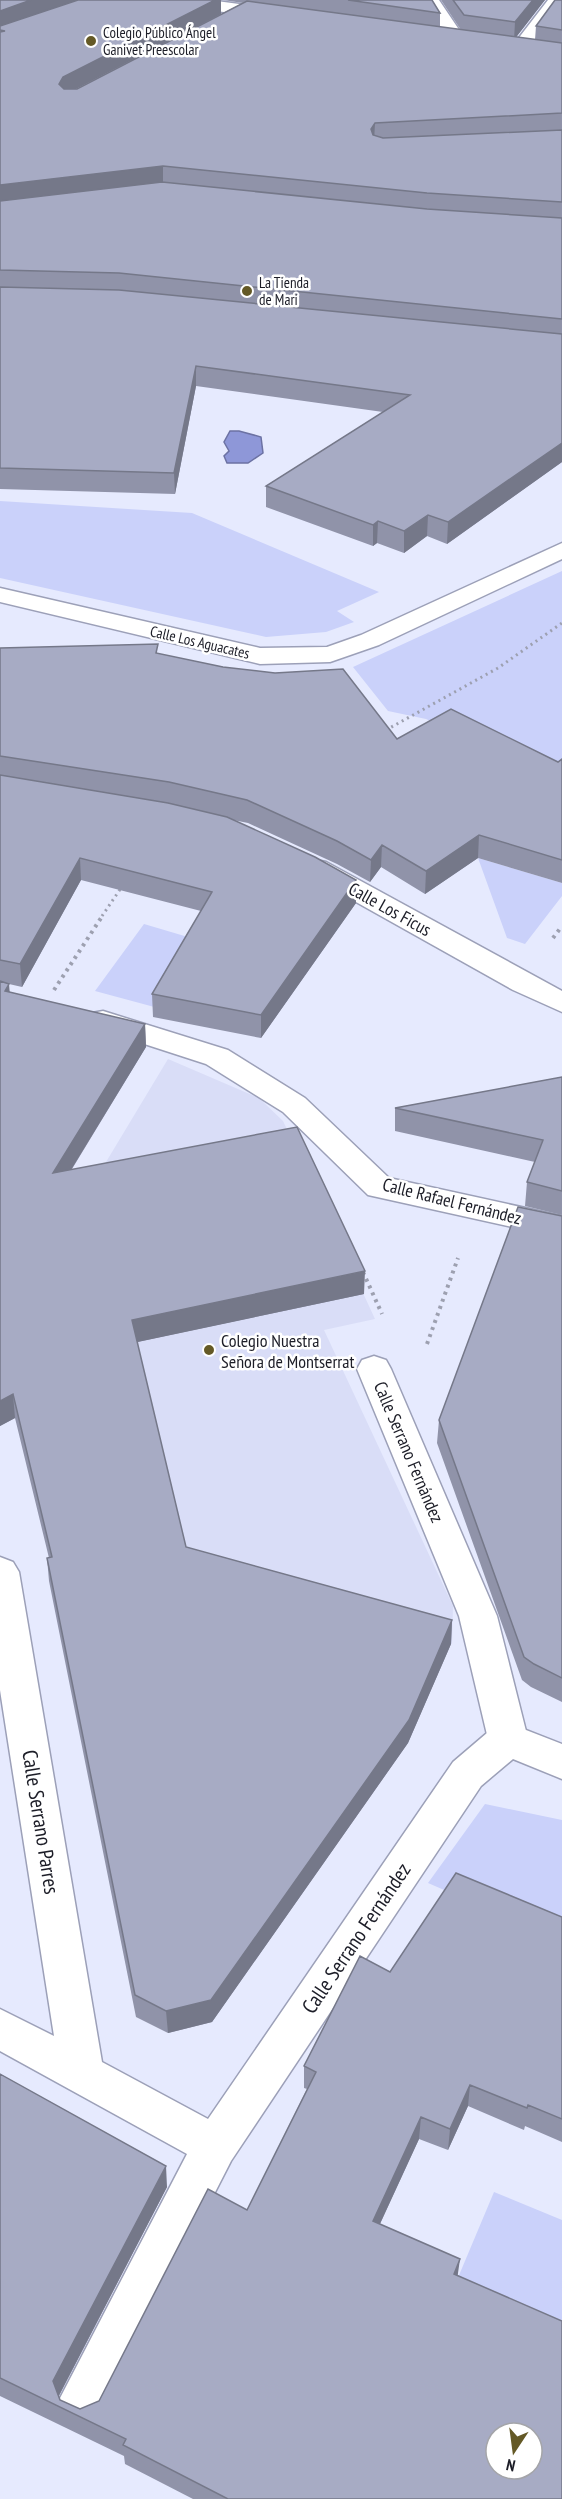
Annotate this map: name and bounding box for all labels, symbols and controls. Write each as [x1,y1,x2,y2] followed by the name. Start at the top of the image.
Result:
[103,23,216,59] place label: Colegio Público Ángel Ganivet Preescolar
[84,34,98,48] marker: Colegio Público Ángel Ganivet Preescolar
[259,273,309,309] place label: La Tienda de Mari
[240,284,254,298] marker: La Tienda de Mari
[148,621,252,663] street label: Calle Los Aguacates
[345,877,435,941] street label: Calle Los Ficus
[380,1173,524,1229] street label: Calle Rafael Fernández
[221,1329,354,1373] place label: Colegio Nuestra Señora de Montserrat
[202,1343,216,1357] marker: Colegio Nuestra Señora de Montserrat
[369,1378,449,1526] street label: Calle Serrano Fernández
[16,1748,66,1896] street label: Calle Serrano Parres
[296,1857,416,2019] street label: Calle Serrano Fernández
[484,2421,544,2481] north arrow
[504,2455,517,2476] text: N

